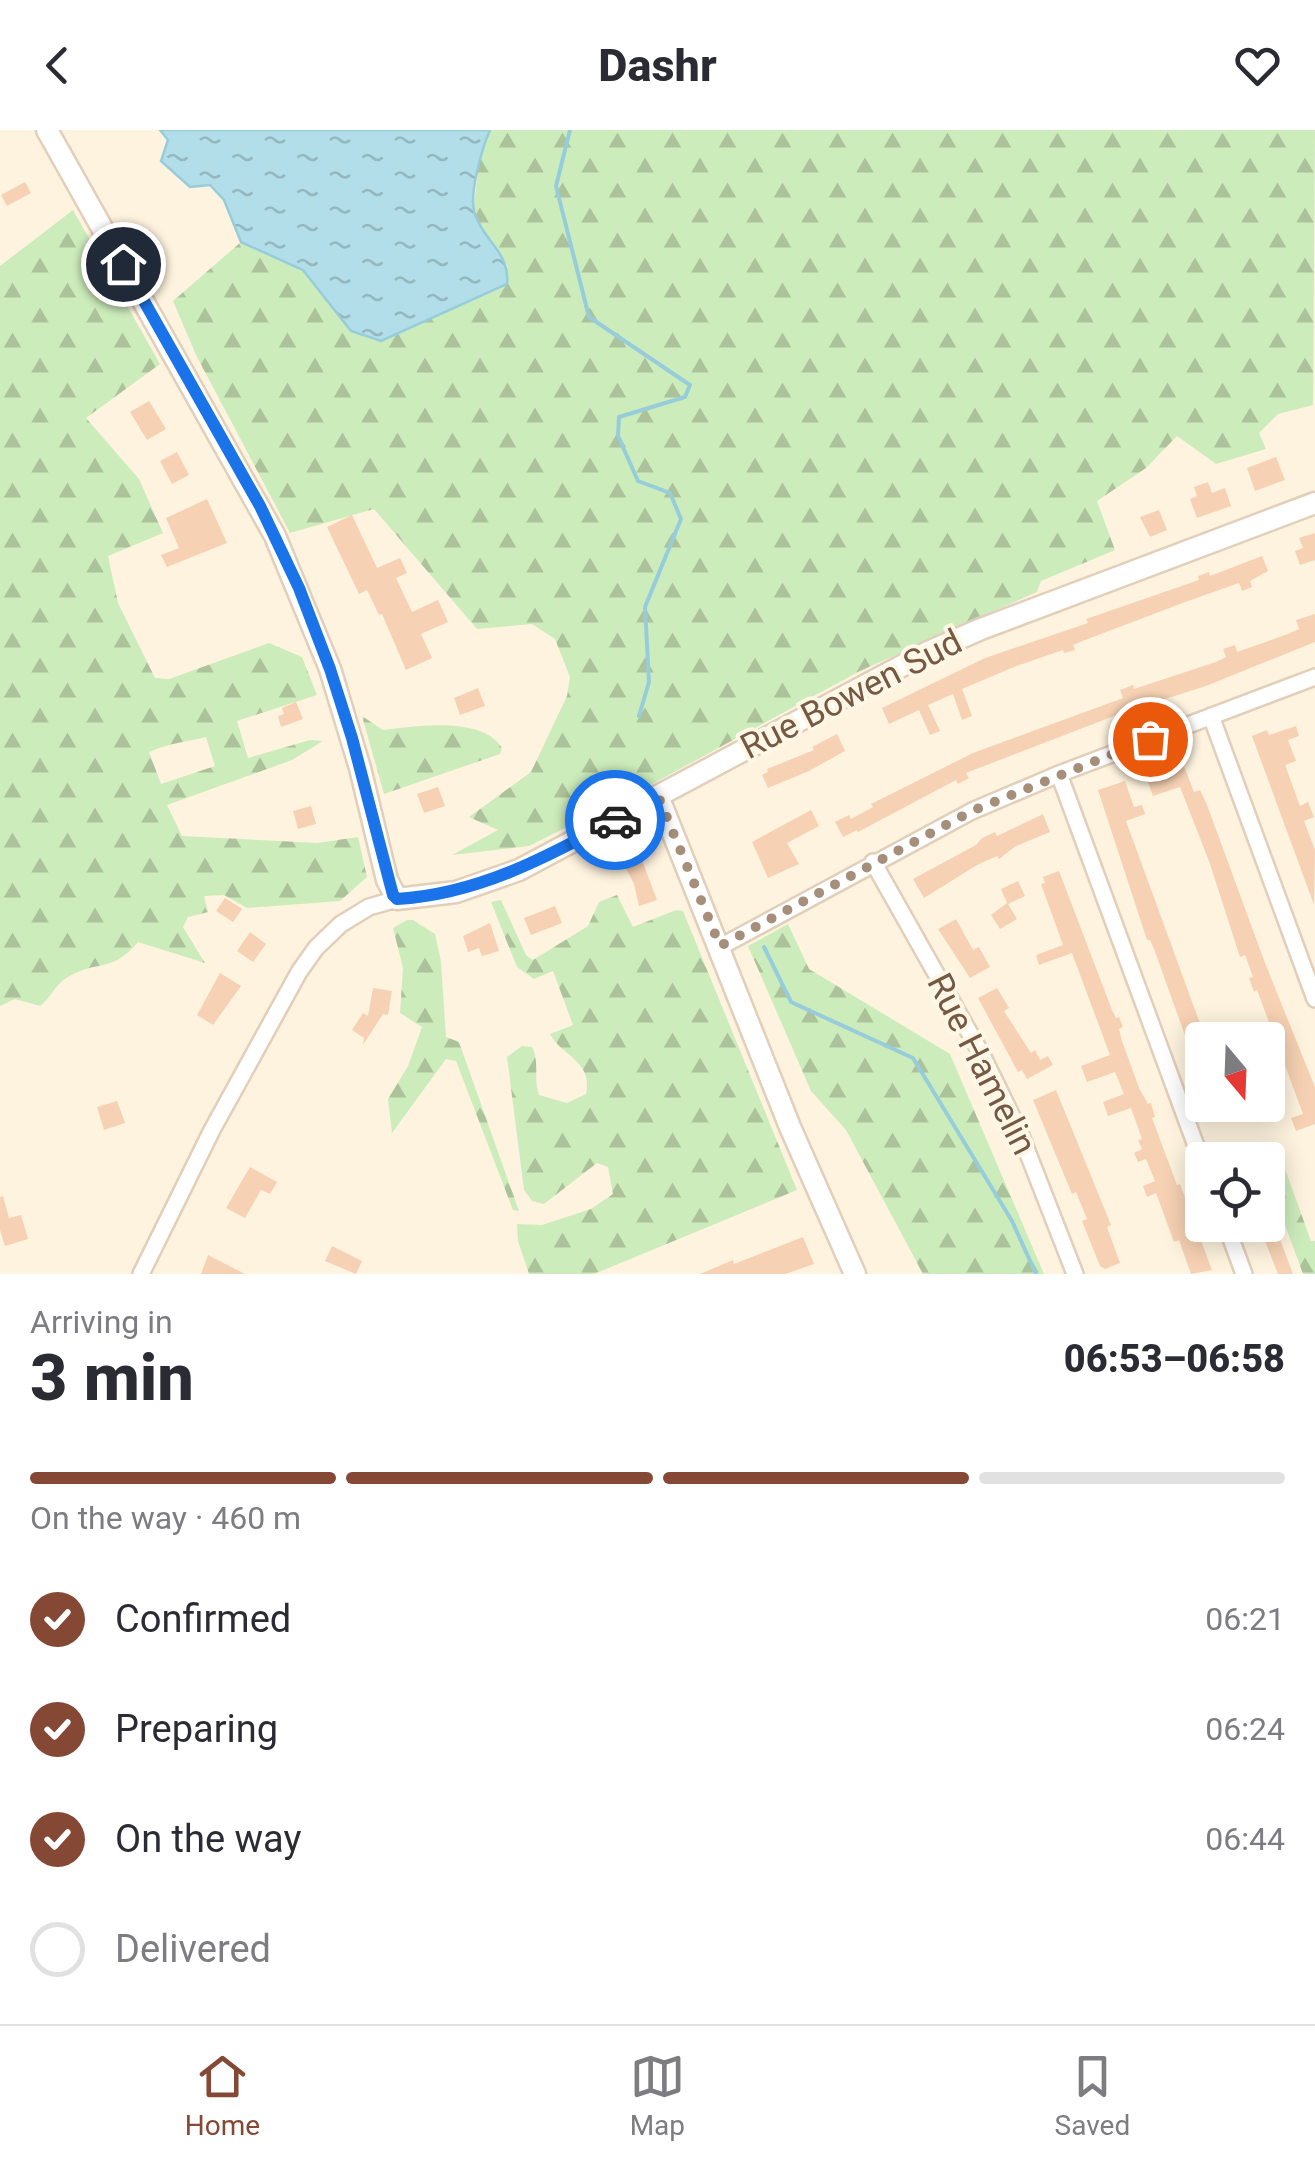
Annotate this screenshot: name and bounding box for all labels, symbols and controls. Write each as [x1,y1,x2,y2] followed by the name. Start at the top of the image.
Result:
[30,38,85,93] icon: back
[1230,38,1285,93] icon: heart
[598,39,717,92] text: Dashr
[81,222,166,307] pin
[96,237,151,292] icon: home
[734,621,969,768] street label: Rue Bowen Sud
[1108,697,1193,782] pin
[1123,712,1178,767] icon: bag
[565,770,665,870] courier
[588,793,643,848] icon: car
[918,967,1045,1162] street label: Rue Hamelin
[1185,1022,1285,1122] north arrow
[1185,1022,1285,1242] map controls
[1185,1142,1285,1242] button: locate
[30,1303,173,1341] text: Arriving in
[1064,1337,1285,1381] text: 06:53–06:58
[30,1340,194,1416] text: 3 min
[30,1499,301,1537] text: On the way · 460 m
[30,1592,85,1647] icon: check
[115,1597,291,1641] text: Confirmed
[1205,1600,1285,1638] text: 06:21
[30,1702,85,1757] icon: check
[115,1707,278,1751] text: Preparing
[1205,1710,1285,1748] text: 06:24
[30,1812,85,1867] icon: check
[115,1817,301,1861] text: On the way
[1205,1820,1285,1858] text: 06:44
[115,1927,271,1971] text: Delivered
[185,2049,260,2142] tab: Home
[630,2049,685,2142] tab: Map
[1055,2049,1130,2142] tab: Saved

